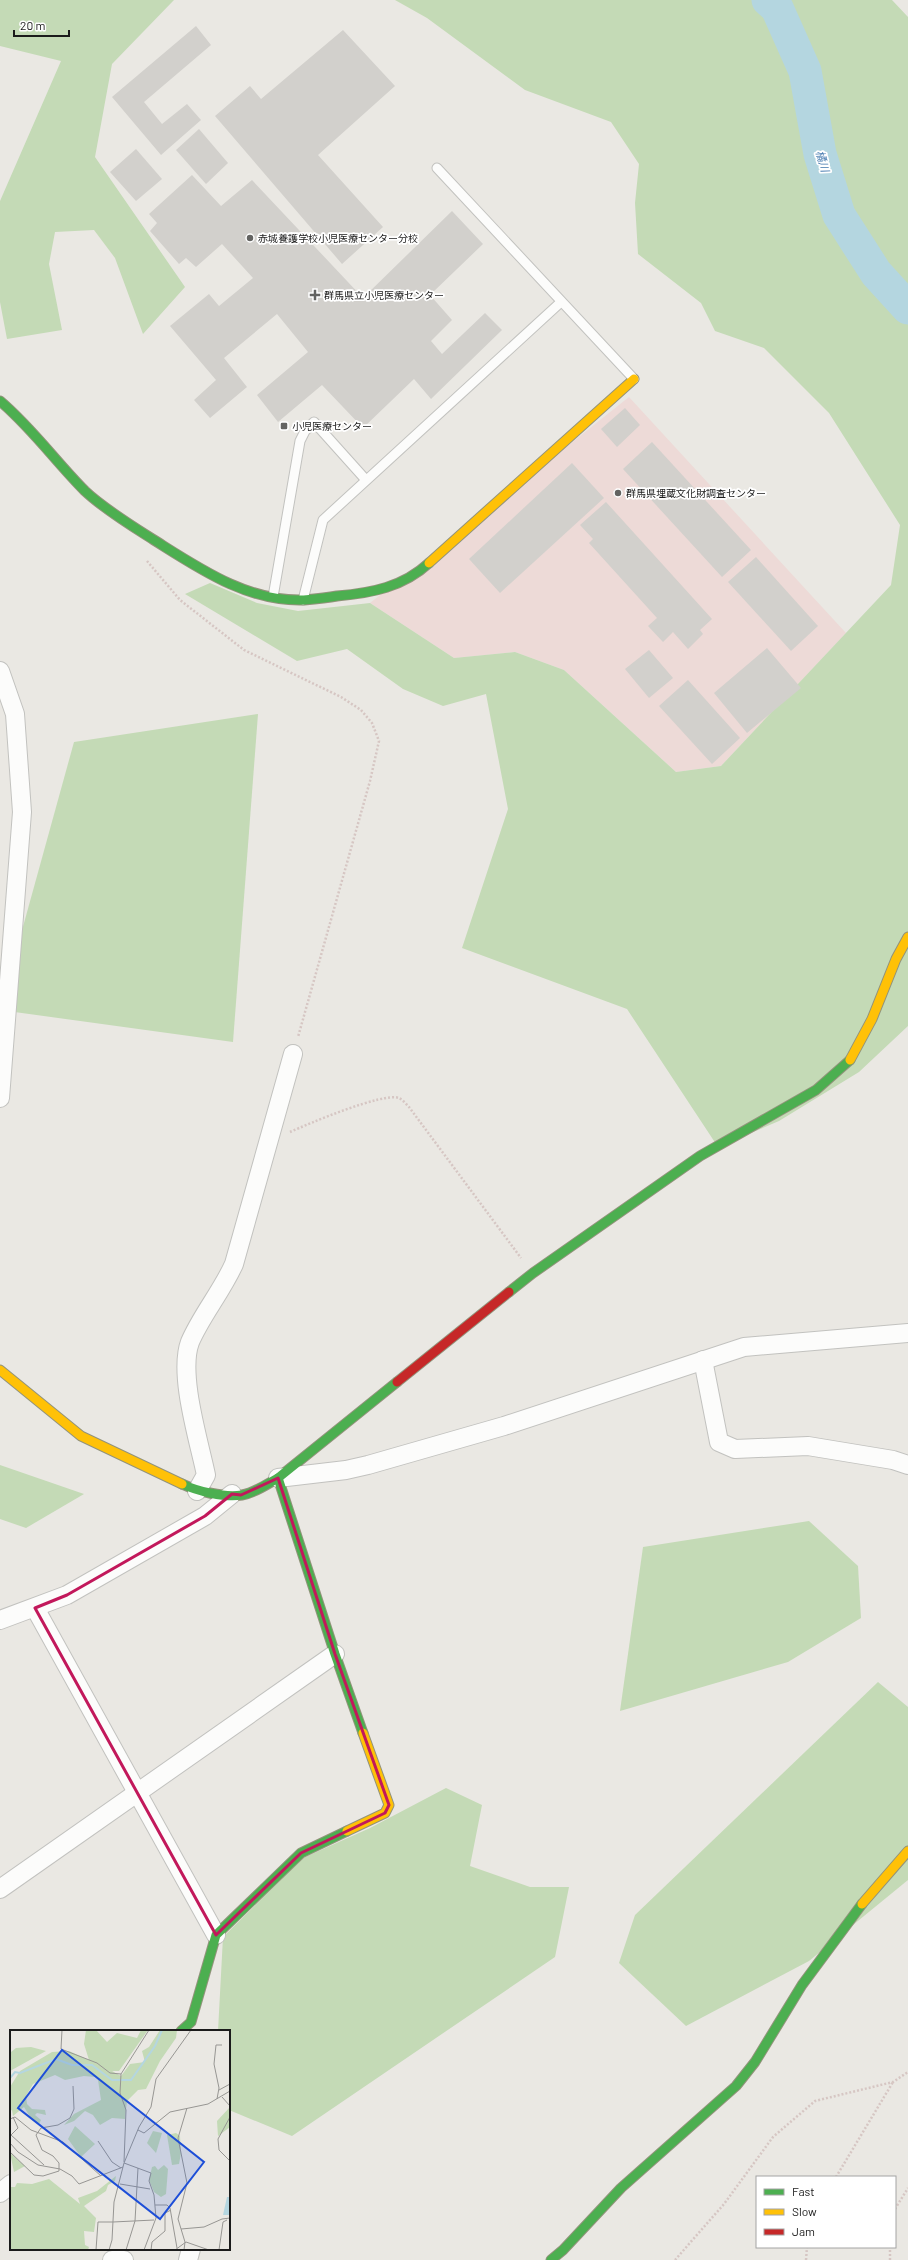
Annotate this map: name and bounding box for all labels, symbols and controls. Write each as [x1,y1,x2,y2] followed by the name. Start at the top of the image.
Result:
[14,12,69,38] scale bar
[20,18,46,32] text: 20 m
[814,149,833,174] water label: 橘川
[258,232,418,244] place label: 赤城養護学校小児医療センター分校
[245,233,255,243] marker: 赤城養護学校小児医療センター分校
[309,289,321,301] marker: 群馬県立小児医療センター
[324,289,444,301] place label: 群馬県立小児医療センター
[292,420,372,432] place label: 小児医療センター
[279,421,289,431] marker: 小児医療センター
[626,487,766,499] place label: 群馬県埋蔵文化財調査センター
[613,488,623,498] marker: 群馬県埋蔵文化財調査センター
[10,2030,230,2250] inset map
[756,2176,896,2248] legend
[792,2184,815,2198] text: Fast
[792,2204,817,2218] text: Slow
[792,2224,815,2238] text: Jam

